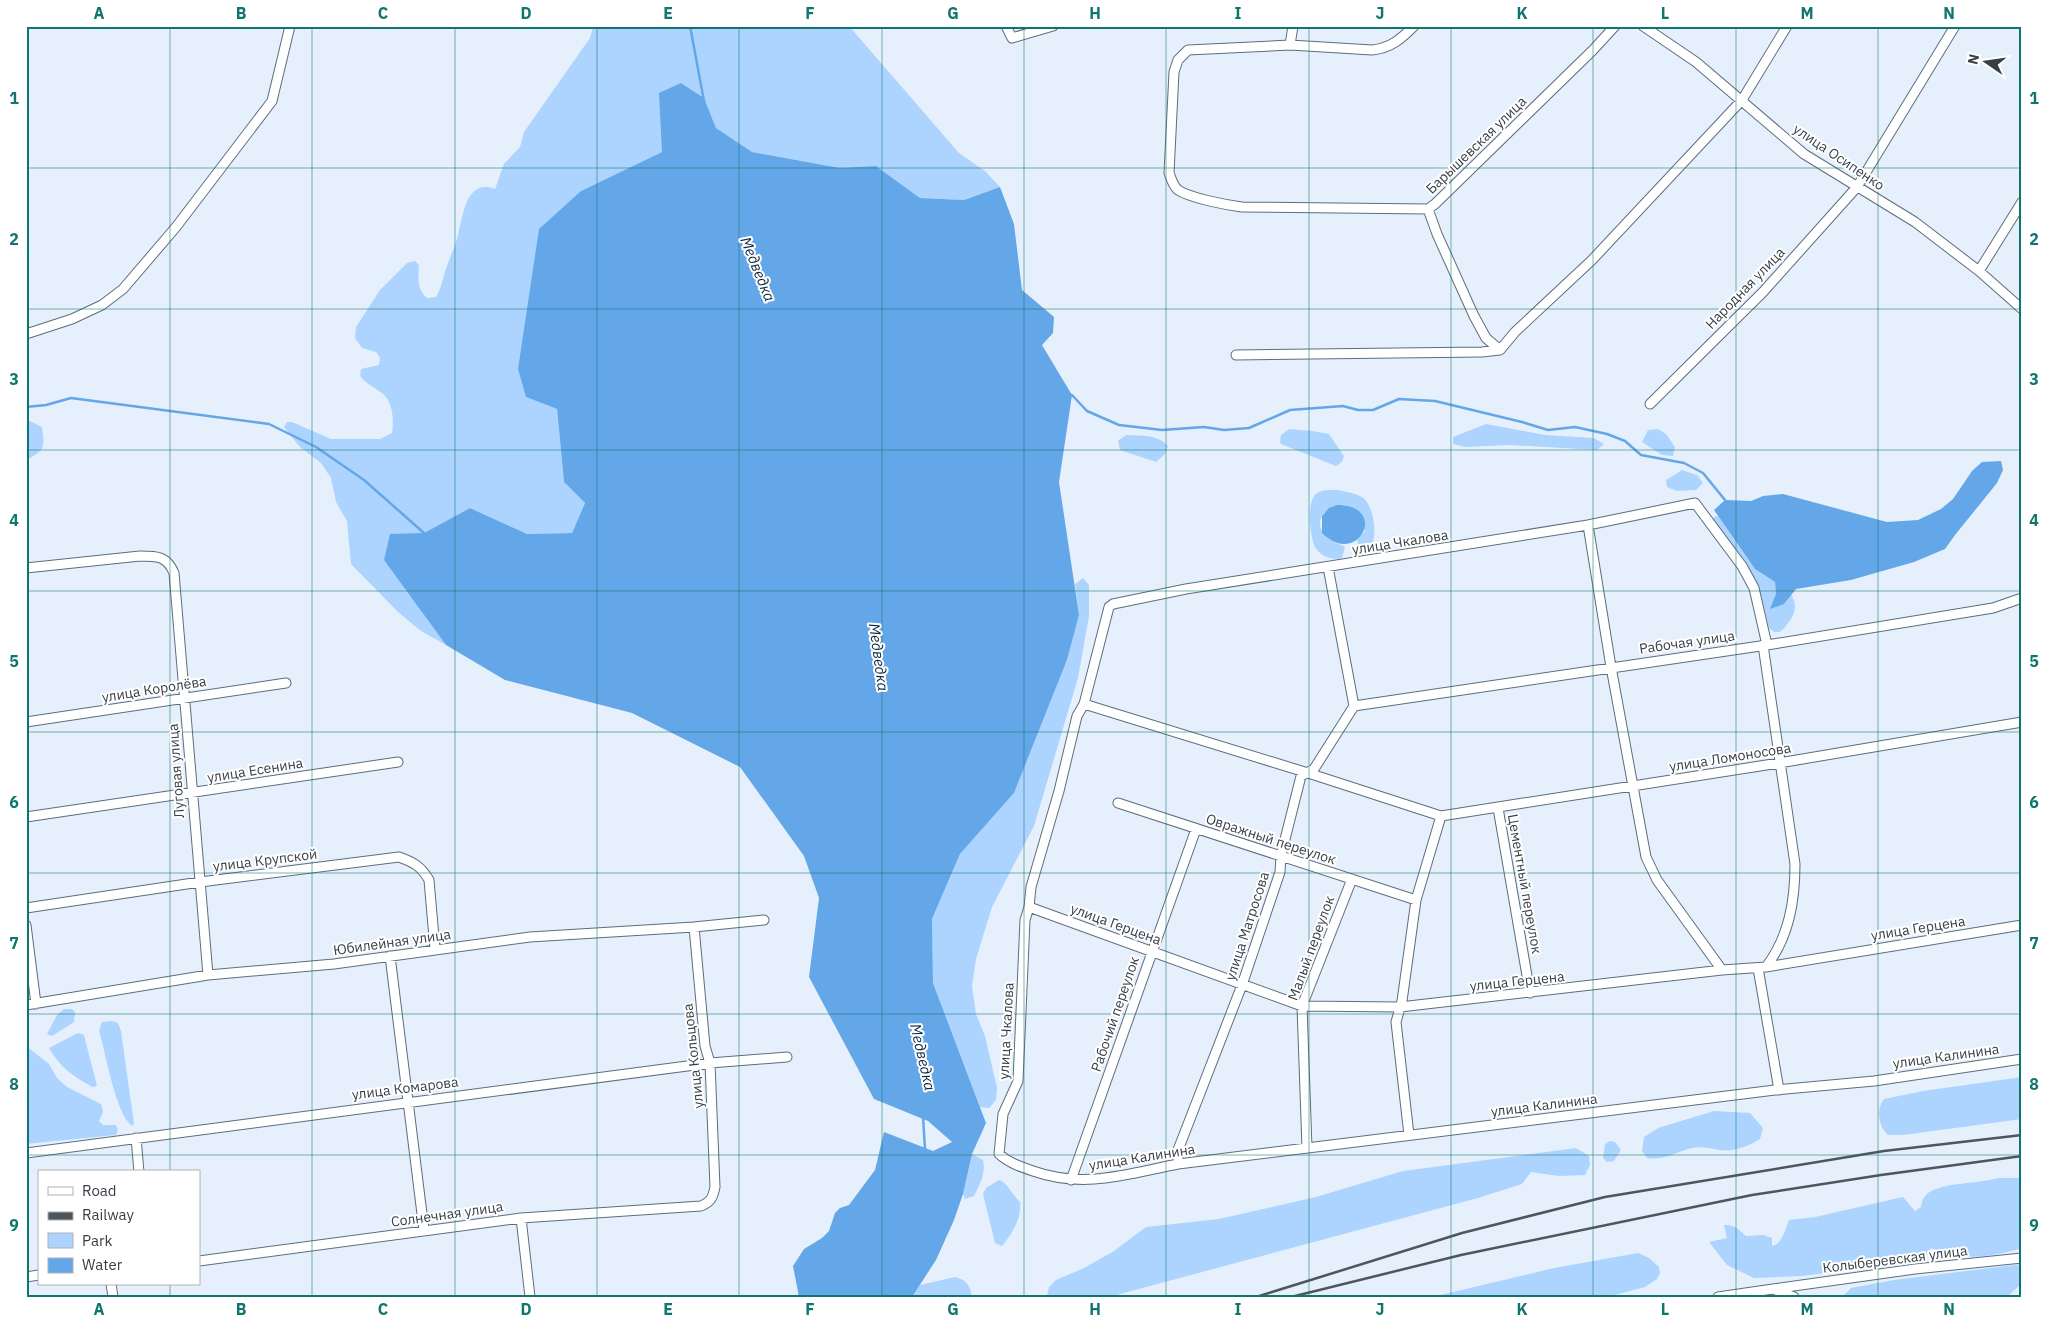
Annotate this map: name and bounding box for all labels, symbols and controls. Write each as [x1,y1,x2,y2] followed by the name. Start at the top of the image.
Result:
[94,3,105,23] text: A
[236,3,247,23] text: B
[378,3,388,23] text: C
[520,3,532,23] text: D
[663,3,673,23] text: E
[805,3,815,23] text: F
[947,3,959,23] text: G
[1089,3,1101,23] text: H
[1235,3,1242,23] text: I
[1376,3,1384,23] text: J
[1516,3,1528,23] text: K
[1661,3,1669,23] text: L
[1800,3,1814,23] text: M
[1943,3,1955,23] text: N
[1960,38,2010,88] north arrow
[1963,52,1983,66] text: N
[9,88,19,108] text: 1
[2029,88,2039,108] text: 1
[1422,92,1530,198] street label: Барышевская улица
[1790,120,1888,194] street label: улица Осипенко
[9,229,19,249] text: 2
[2029,229,2039,249] text: 2
[736,234,780,304] water label: Медведка
[1701,243,1789,333] street label: Народная улица
[9,369,19,389] text: 3
[2029,369,2039,389] text: 3
[9,510,19,530] text: 4
[2029,510,2039,530] text: 4
[1351,525,1450,558] street label: улица Чкалова
[865,622,893,692] water label: Медведка
[1638,626,1736,658] street label: Рабочая улица
[9,651,19,671] text: 5
[2029,651,2039,671] text: 5
[100,672,208,706] street label: улица Королёва
[164,722,188,819] street label: Луговая улица
[1668,738,1793,776] street label: улица Ломоносова
[206,753,305,786] street label: улица Есенина
[9,792,19,812] text: 6
[2029,792,2039,812] text: 6
[1204,809,1339,869] street label: Овражный переулок
[1504,813,1546,956] street label: Цементный переулок
[212,845,318,875] street label: улица Крупской
[1221,869,1273,983] street label: улица Матросова
[1284,893,1338,1003] street label: Малый переулок
[1068,899,1164,949] street label: улица Герцена
[1870,912,1967,944] street label: улица Герцена
[332,925,453,959] street label: Юбилейная улица
[9,933,19,953] text: 7
[2029,933,2039,953] text: 7
[1087,954,1143,1074] street label: Рабочий переулок
[1469,967,1566,995] street label: улица Герцена
[994,981,1018,1080] street label: улица Чкалова
[678,1002,707,1109] street label: улица Кольцова
[906,1022,940,1093] water label: Медведка
[1892,1040,2001,1072] street label: улица Калинина
[351,1072,460,1103] street label: улица Комарова
[9,1074,19,1094] text: 8
[2029,1074,2039,1094] text: 8
[1490,1089,1599,1120] street label: улица Калинина
[1088,1140,1197,1174] street label: улица Калинина
[38,1170,200,1286] legend
[82,1181,117,1200] text: Road
[390,1197,505,1231] street label: Солнечная улица
[82,1205,135,1224] text: Railway
[9,1215,19,1235] text: 9
[2029,1215,2039,1235] text: 9
[82,1231,112,1250] text: Park
[1822,1241,1969,1277] street label: Колыберевская улица
[82,1255,123,1274] text: Water
[94,1299,105,1319] text: A
[236,1299,247,1319] text: B
[378,1299,388,1319] text: C
[520,1299,532,1319] text: D
[663,1299,673,1319] text: E
[805,1299,815,1319] text: F
[947,1299,959,1319] text: G
[1089,1299,1101,1319] text: H
[1235,1299,1242,1319] text: I
[1376,1299,1384,1319] text: J
[1516,1299,1528,1319] text: K
[1661,1299,1669,1319] text: L
[1800,1299,1814,1319] text: M
[1943,1299,1955,1319] text: N

